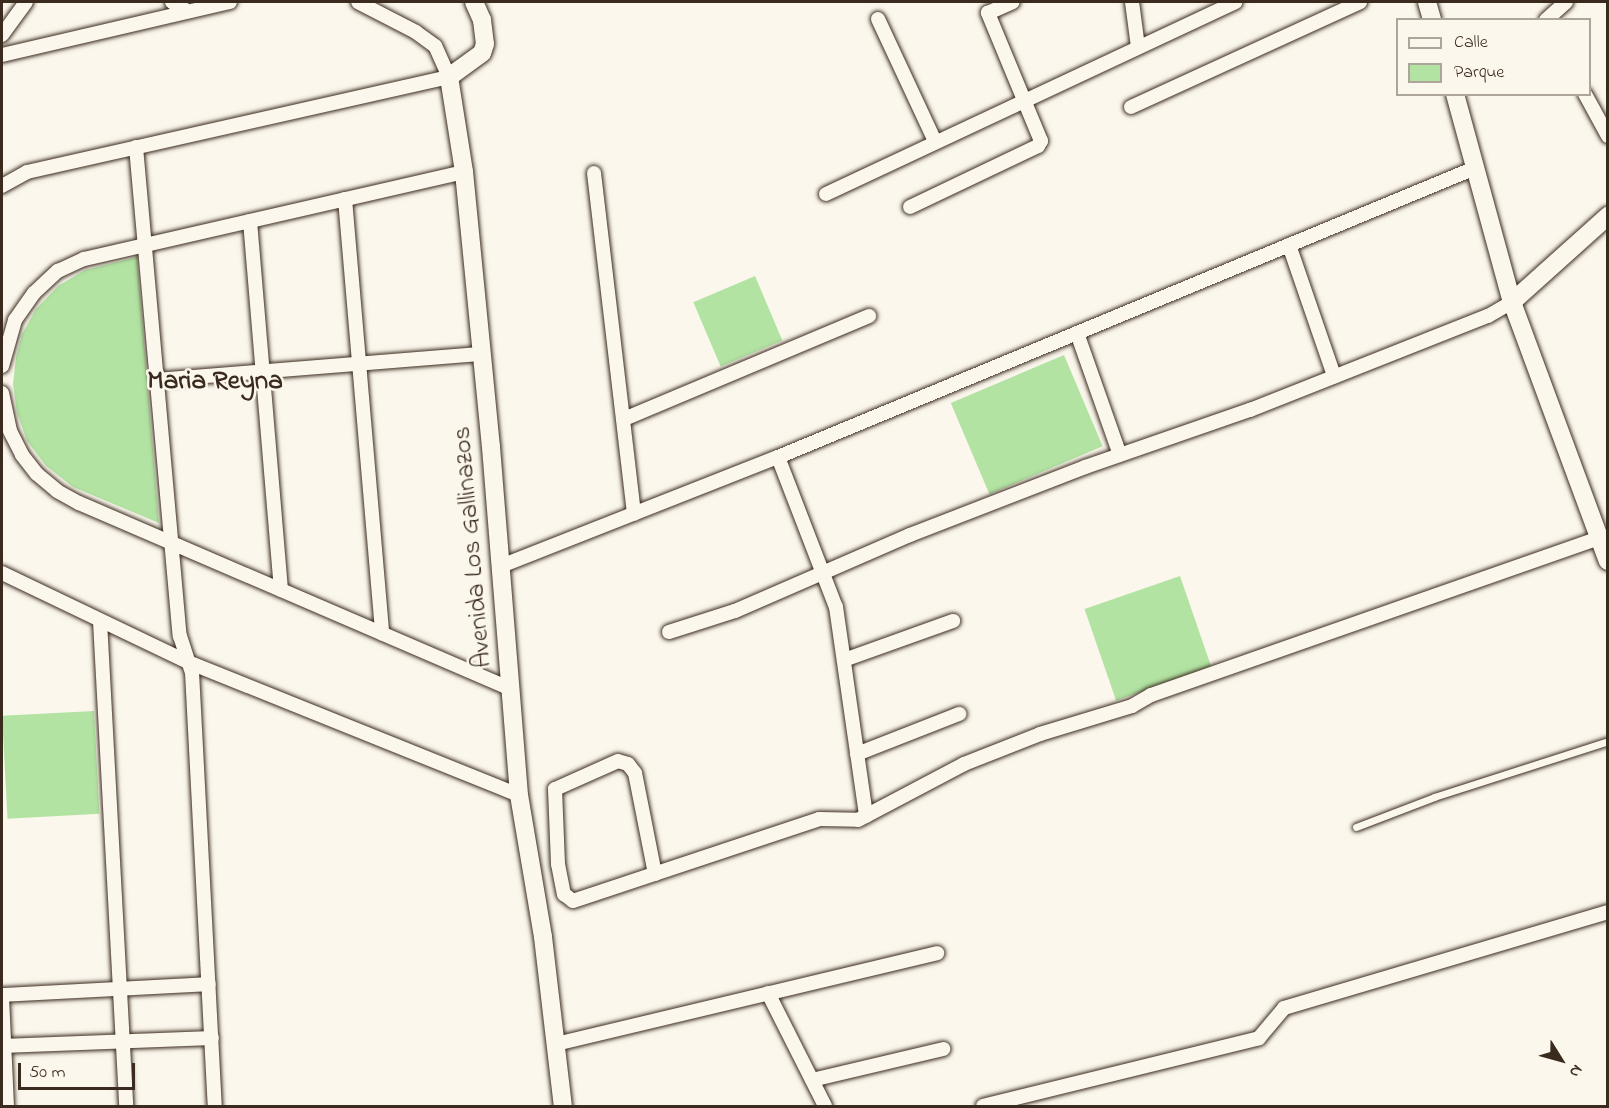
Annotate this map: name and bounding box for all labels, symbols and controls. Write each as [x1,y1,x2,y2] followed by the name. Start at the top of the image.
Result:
[1396,18,1591,96] legend
[1454,30,1488,56] text: Calle
[1454,60,1504,86] text: Parque
[147,366,283,398] district label: Maria Reyna
[448,425,500,669] street label: Avenida Los Gallinazos
[1531,1030,1591,1090] north arrow
[21,1051,138,1089] scale bar
[1563,1059,1588,1082] text: N
[29,1060,66,1086] text: 50 m

